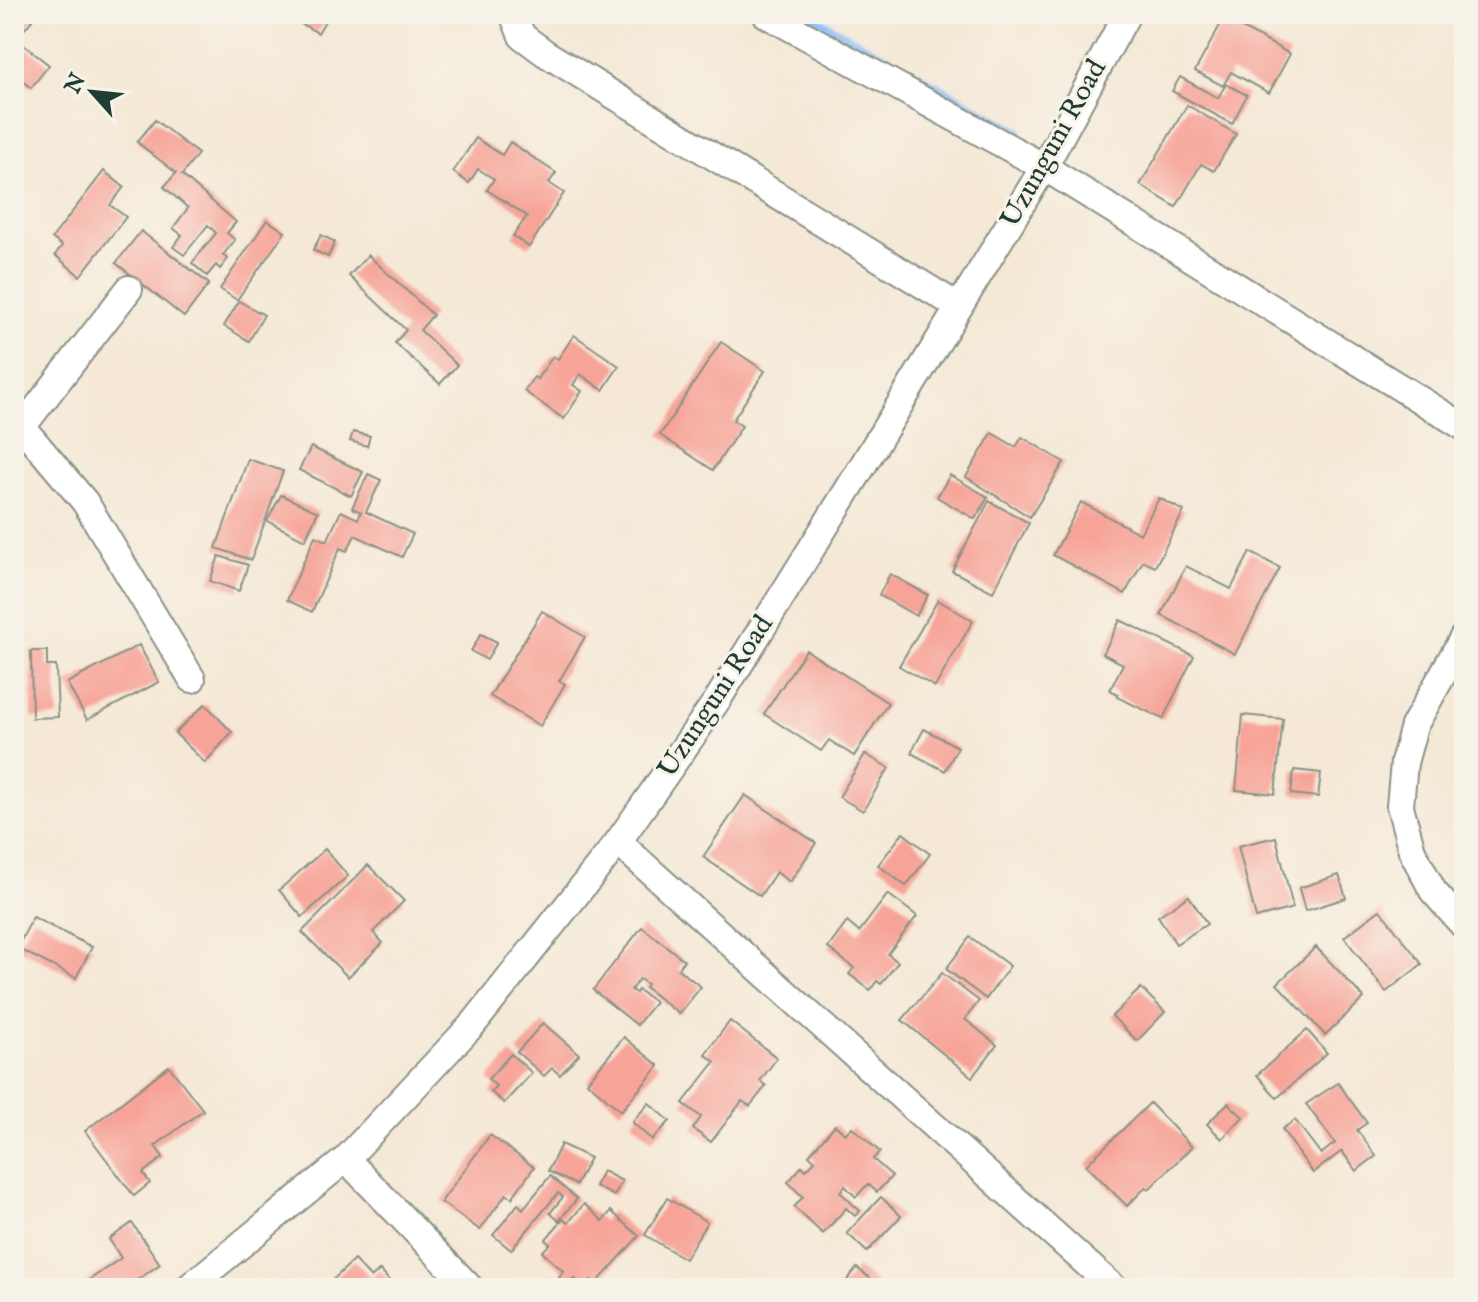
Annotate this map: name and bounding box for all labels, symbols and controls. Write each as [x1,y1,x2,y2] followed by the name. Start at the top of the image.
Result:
[52,52,132,132] north arrow
[993,54,1115,234] street label: Uzunguni Road
[59,69,93,100] text: N
[650,609,782,785] street label: Uzunguni Road

